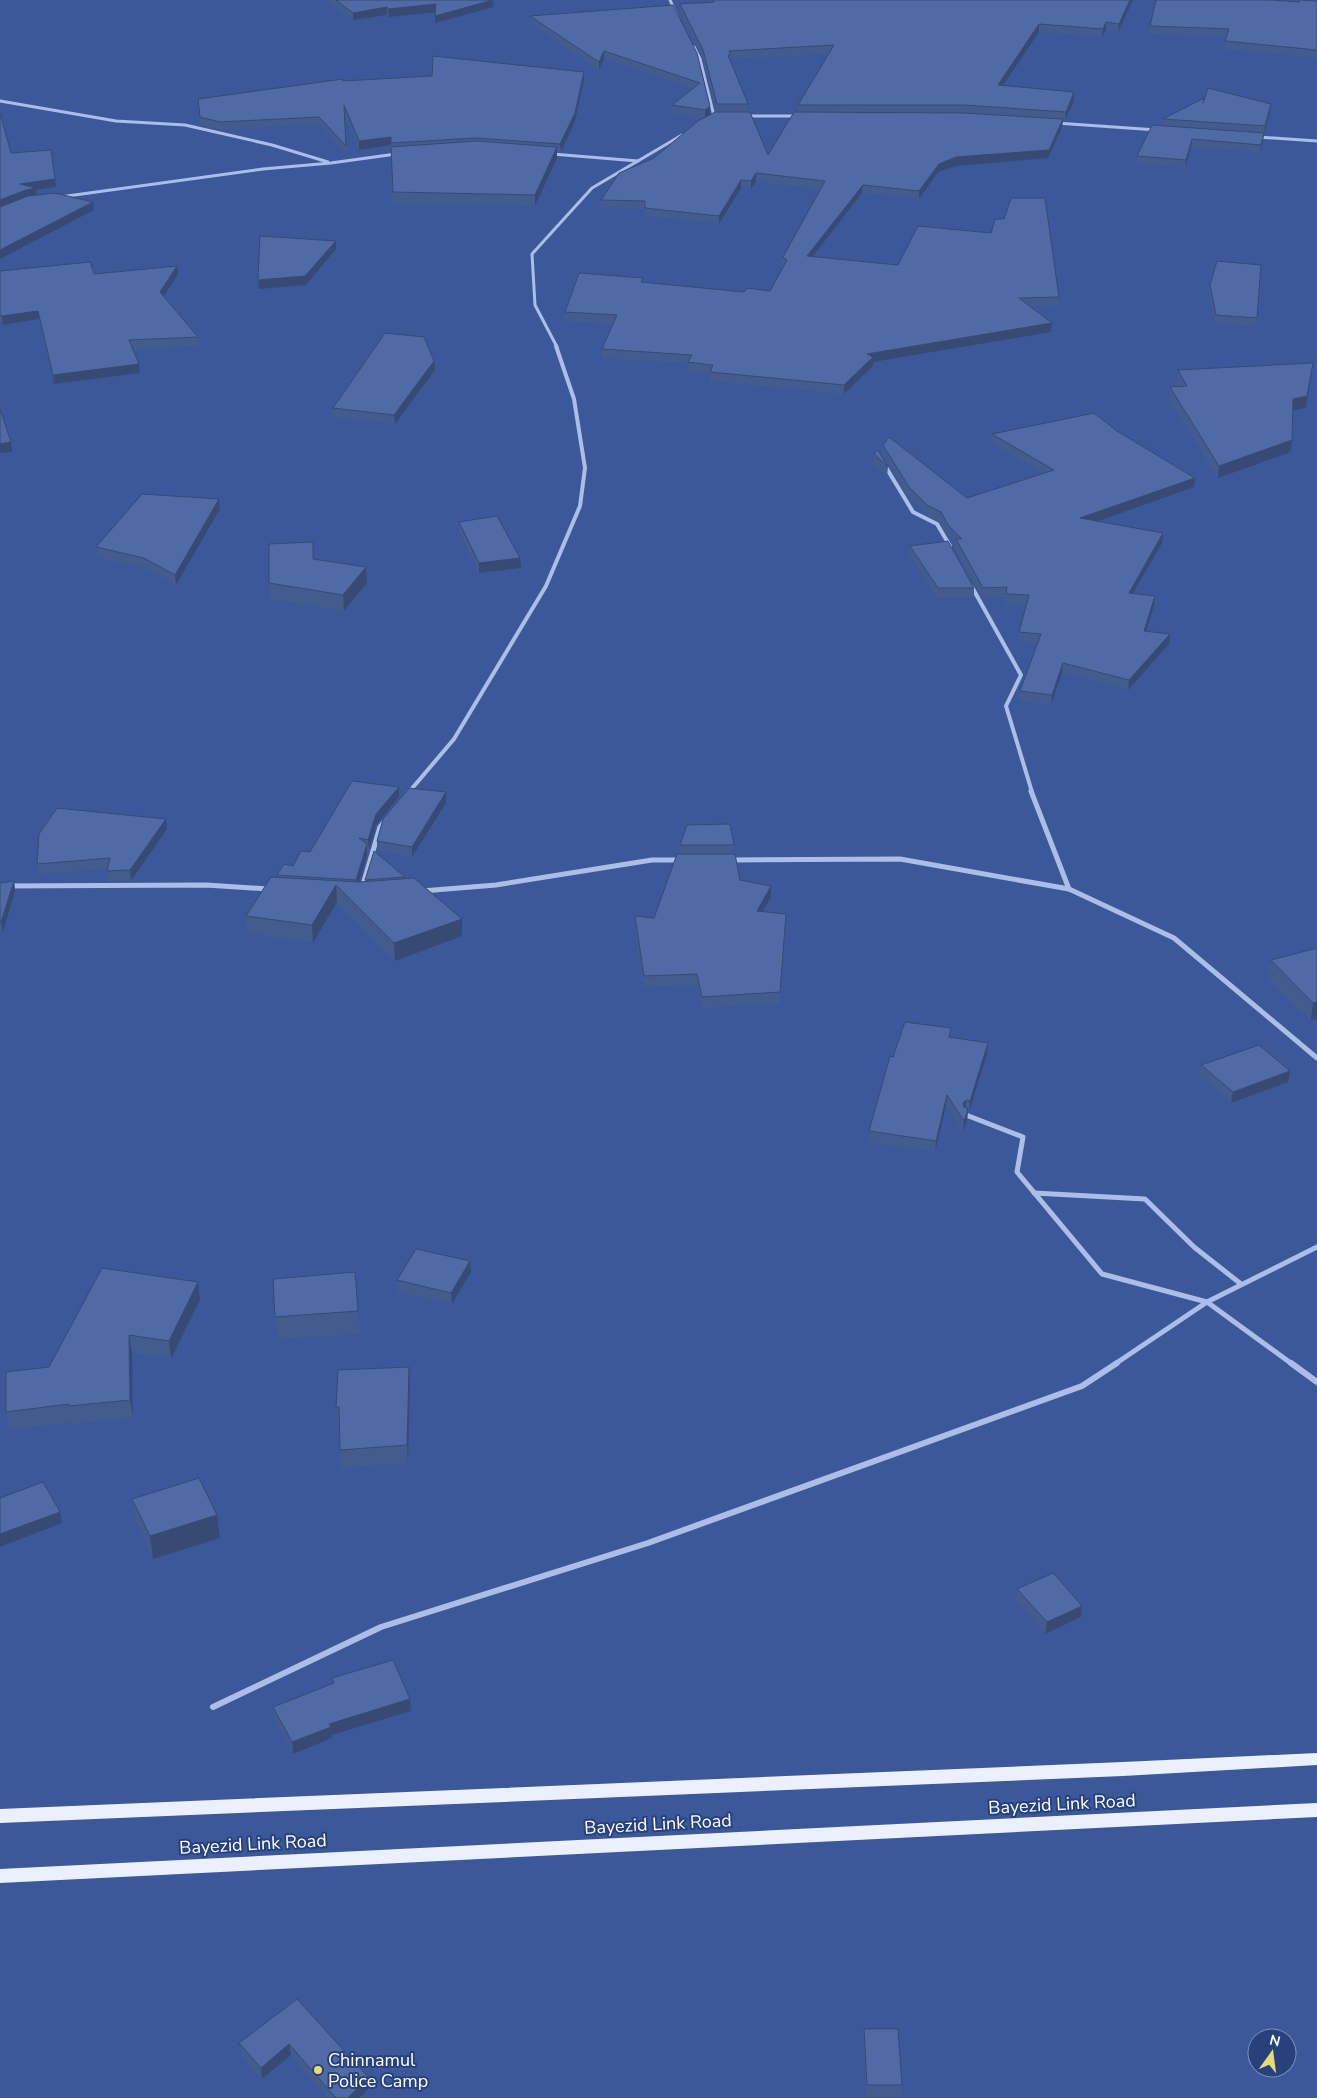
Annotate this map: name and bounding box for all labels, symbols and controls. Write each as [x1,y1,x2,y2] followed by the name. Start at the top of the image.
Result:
[988,1788,1136,1820] street label: Bayezid Link Road
[584,1808,732,1840] street label: Bayezid Link Road
[179,1828,327,1860] street label: Bayezid Link Road
[1247,2028,1297,2078] north arrow
[1268,2030,1282,2051] text: N
[328,2048,428,2093] place label: Chinnamul Police Camp
[312,2064,324,2076] marker: Chinnamul Police Camp

